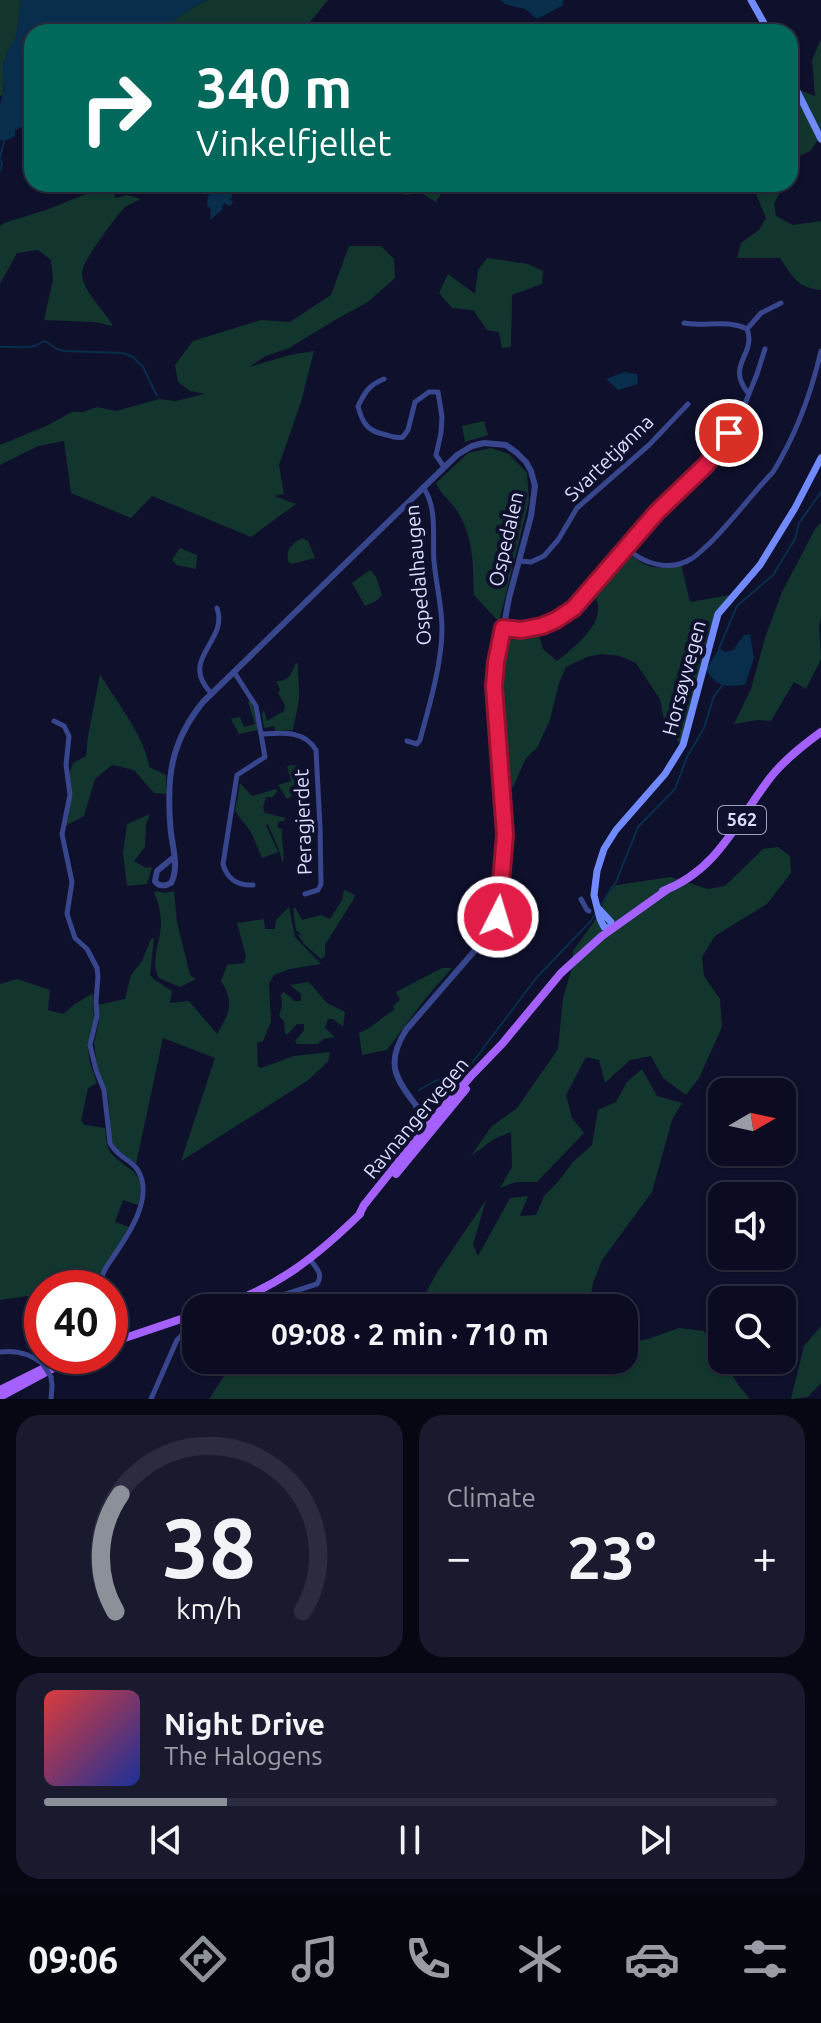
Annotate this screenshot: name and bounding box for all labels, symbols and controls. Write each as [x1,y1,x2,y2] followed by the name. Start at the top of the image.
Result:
[64,56,168,160] icon: right
[196,56,352,119] text: 340 m
[196,122,391,163] text: Vinkelfjellet
[695,399,763,467] pin
[560,410,658,506] street label: Svartetjønna
[707,411,751,455] icon: arrive
[483,489,528,589] street label: Ospedalen
[400,504,435,646] street label: Ospedalhaugen
[657,618,710,738] street label: Horsøyvegen
[289,768,316,875] street label: Peragjerdet
[718,806,766,834] road number: 562
[456,875,540,959] position arrow
[358,1053,473,1183] street label: Ravnangervegen
[708,1078,796,1166] north arrow
[708,1078,796,1374] map controls
[708,1182,796,1270] button: sound
[24,1270,128,1374] speed limit sign: 40
[708,1286,796,1374] button: search
[271,1317,549,1351] text: 09:08 · 2 min · 710 m
[447,1483,536,1512] text: Climate
[162,1500,256,1594] text: 38
[567,1523,656,1590] text: 23°
[447,1532,471,1581] text: −
[752,1532,777,1581] text: +
[176,1592,242,1624] text: km/h
[164,1707,325,1741] text: Night Drive
[164,1741,323,1770] text: The Halogens
[144,1818,188,1862] icon: previous
[388,1818,432,1862] icon: pause
[633,1818,677,1862] icon: next
[175,1931,231,1987] icon: directions
[287,1931,343,1987] icon: music
[400,1931,456,1987] icon: phone
[512,1931,568,1987] icon: climate
[624,1931,680,1987] icon: car
[737,1931,793,1987] icon: filters
[28,1939,118,1980] text: 09:06

